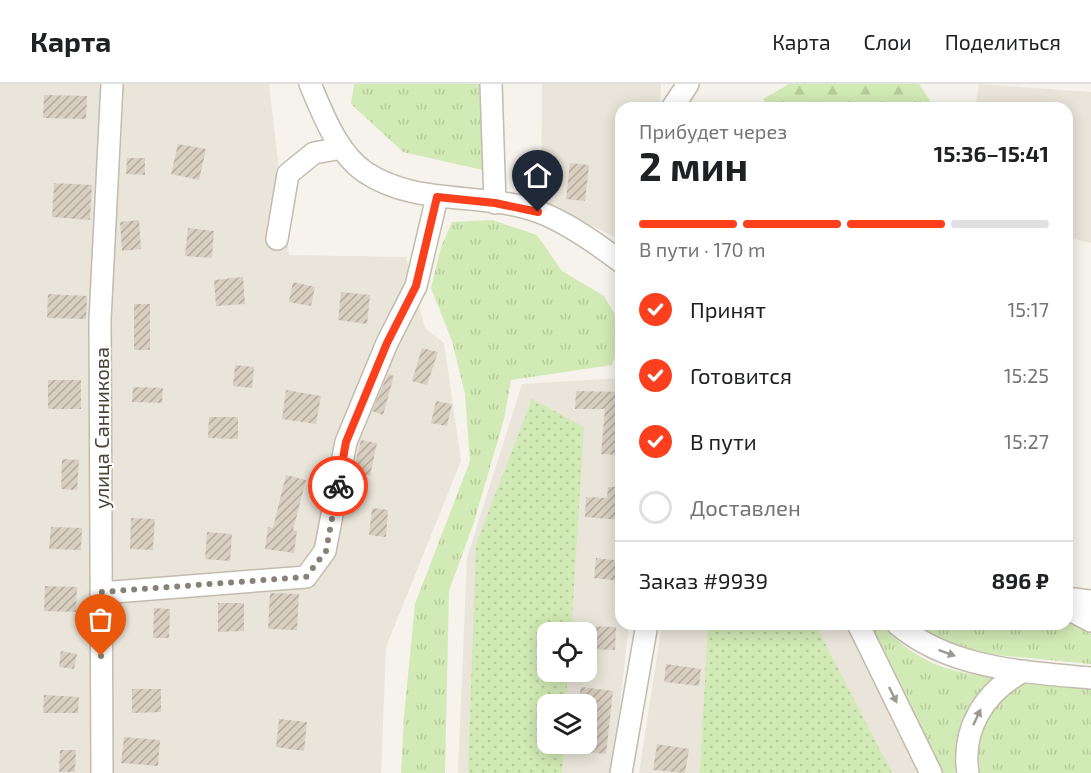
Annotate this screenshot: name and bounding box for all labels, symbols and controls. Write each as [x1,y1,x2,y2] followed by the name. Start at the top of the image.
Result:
[30,24,111,58] text: Карта
[772,29,831,54] text: Карта
[864,29,912,54] text: Слои
[945,29,1061,54] text: Поделиться
[639,119,787,143] text: Прибудет через
[934,140,1049,166] text: 15:36–15:41
[639,142,748,189] text: 2 мин
[512,150,563,212] pin
[521,159,554,192] icon: home
[639,237,765,261] text: В пути · 170 m
[639,293,672,326] icon: check
[690,296,766,322] text: Принят
[1007,297,1049,321] text: 15:17
[89,347,114,509] street label: улица Санникова
[639,359,672,392] icon: check
[690,362,792,388] text: Готовится
[1004,363,1049,387] text: 15:25
[639,425,672,458] icon: check
[690,428,757,454] text: В пути
[1004,429,1049,453] text: 15:27
[308,456,368,516] courier
[322,470,355,503] icon: bike
[690,494,801,520] text: Доставлен
[639,567,768,593] text: Заказ #9939
[992,567,1049,593] text: 896 ₽
[75,594,126,656] pin
[84,603,117,636] icon: bag
[537,622,597,754] map controls
[537,622,597,682] button: locate
[938,649,956,659] one-way arrow
[888,687,898,704] one-way arrow
[537,694,597,754] button: layers
[973,708,982,725] one-way arrow

